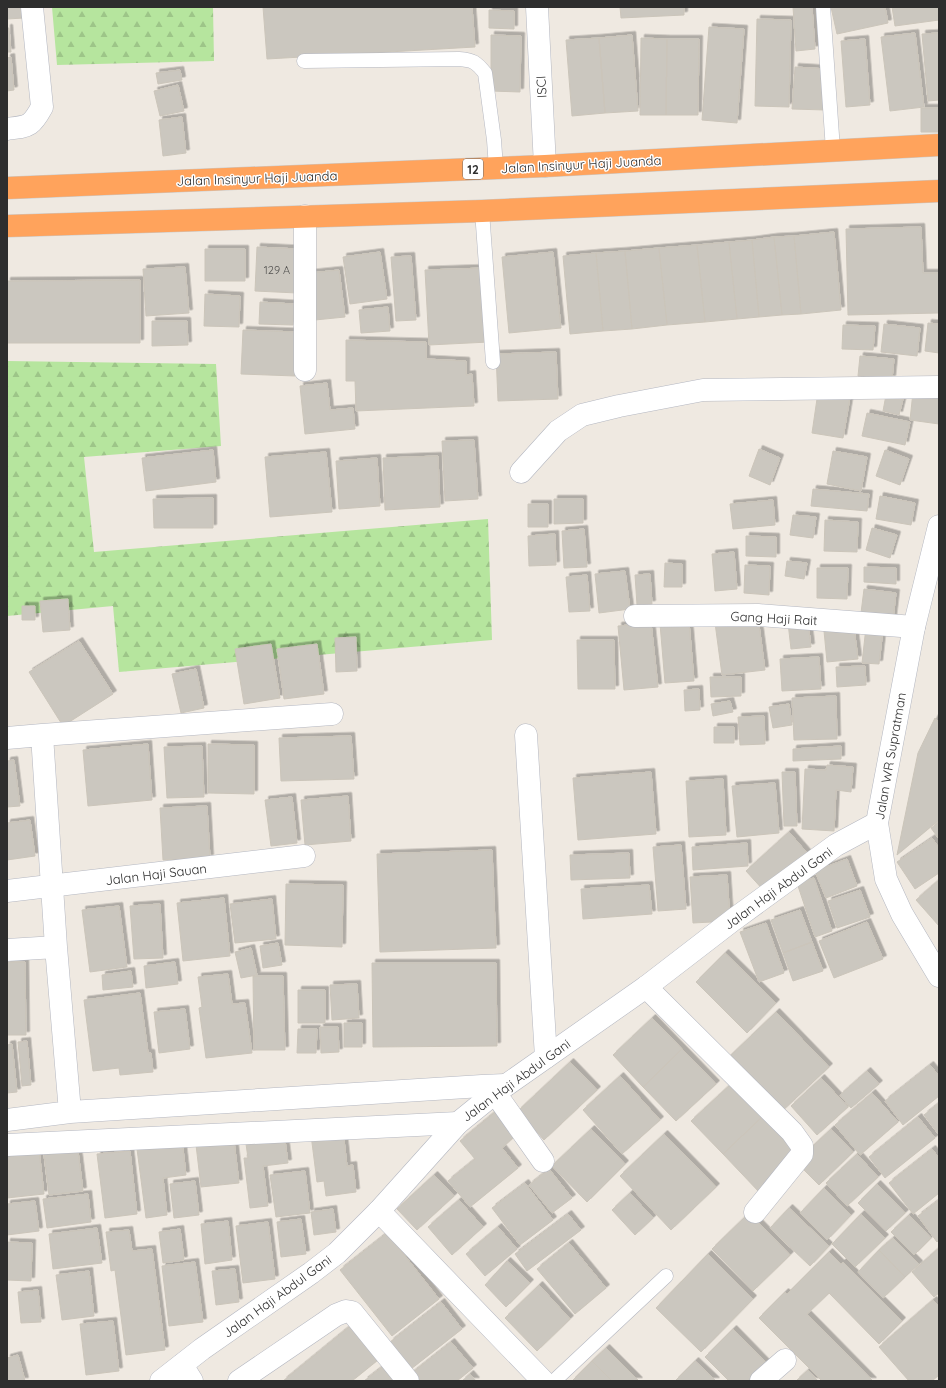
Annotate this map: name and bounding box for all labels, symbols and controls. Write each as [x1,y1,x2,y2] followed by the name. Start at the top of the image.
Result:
[532,75,550,99] street label: ISCI
[500,152,662,176] street label: Jalan Insinyur Haji Juanda
[463,159,483,179] road number: 12
[176,167,338,189] street label: Jalan Insinyur Haji Juanda
[264,263,290,277] house number: 129 A
[730,608,818,628] street label: Gang Haji Rait
[871,691,909,821] street label: Jalan WR Supratman
[721,843,835,933] street label: Jalan Haji Abdul Gani
[104,860,208,888] street label: Jalan Haji Sauan
[459,1035,573,1125] street label: Jalan Haji Abdul Gani
[220,1251,334,1341] street label: Jalan Haji Abdul Gani

